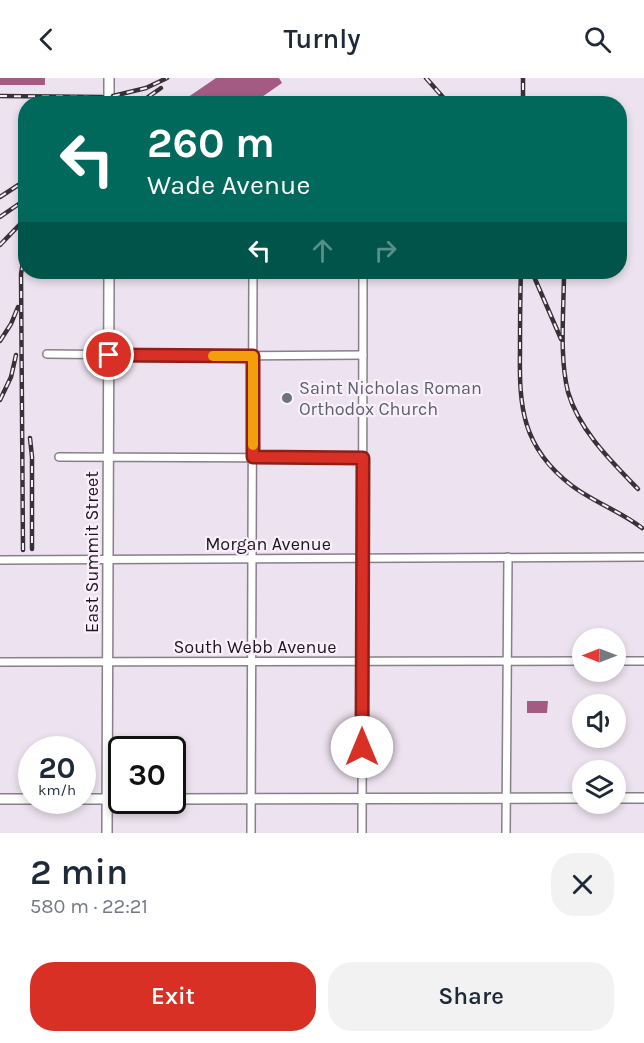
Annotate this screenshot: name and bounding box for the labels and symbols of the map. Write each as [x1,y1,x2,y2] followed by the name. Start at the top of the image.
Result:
[83,329,134,380] pin
[299,377,482,420] place label: Saint Nicholas Roman Orthodox Church
[280,391,294,405] marker: Saint Nicholas Roman Orthodox Church
[81,471,103,633] street label: East Summit Street
[205,533,331,555] street label: Morgan Avenue
[572,628,626,682] north arrow
[173,636,337,658] street label: South Webb Avenue
[330,715,394,779] position arrow
[108,736,186,814] speed limit sign: 30

